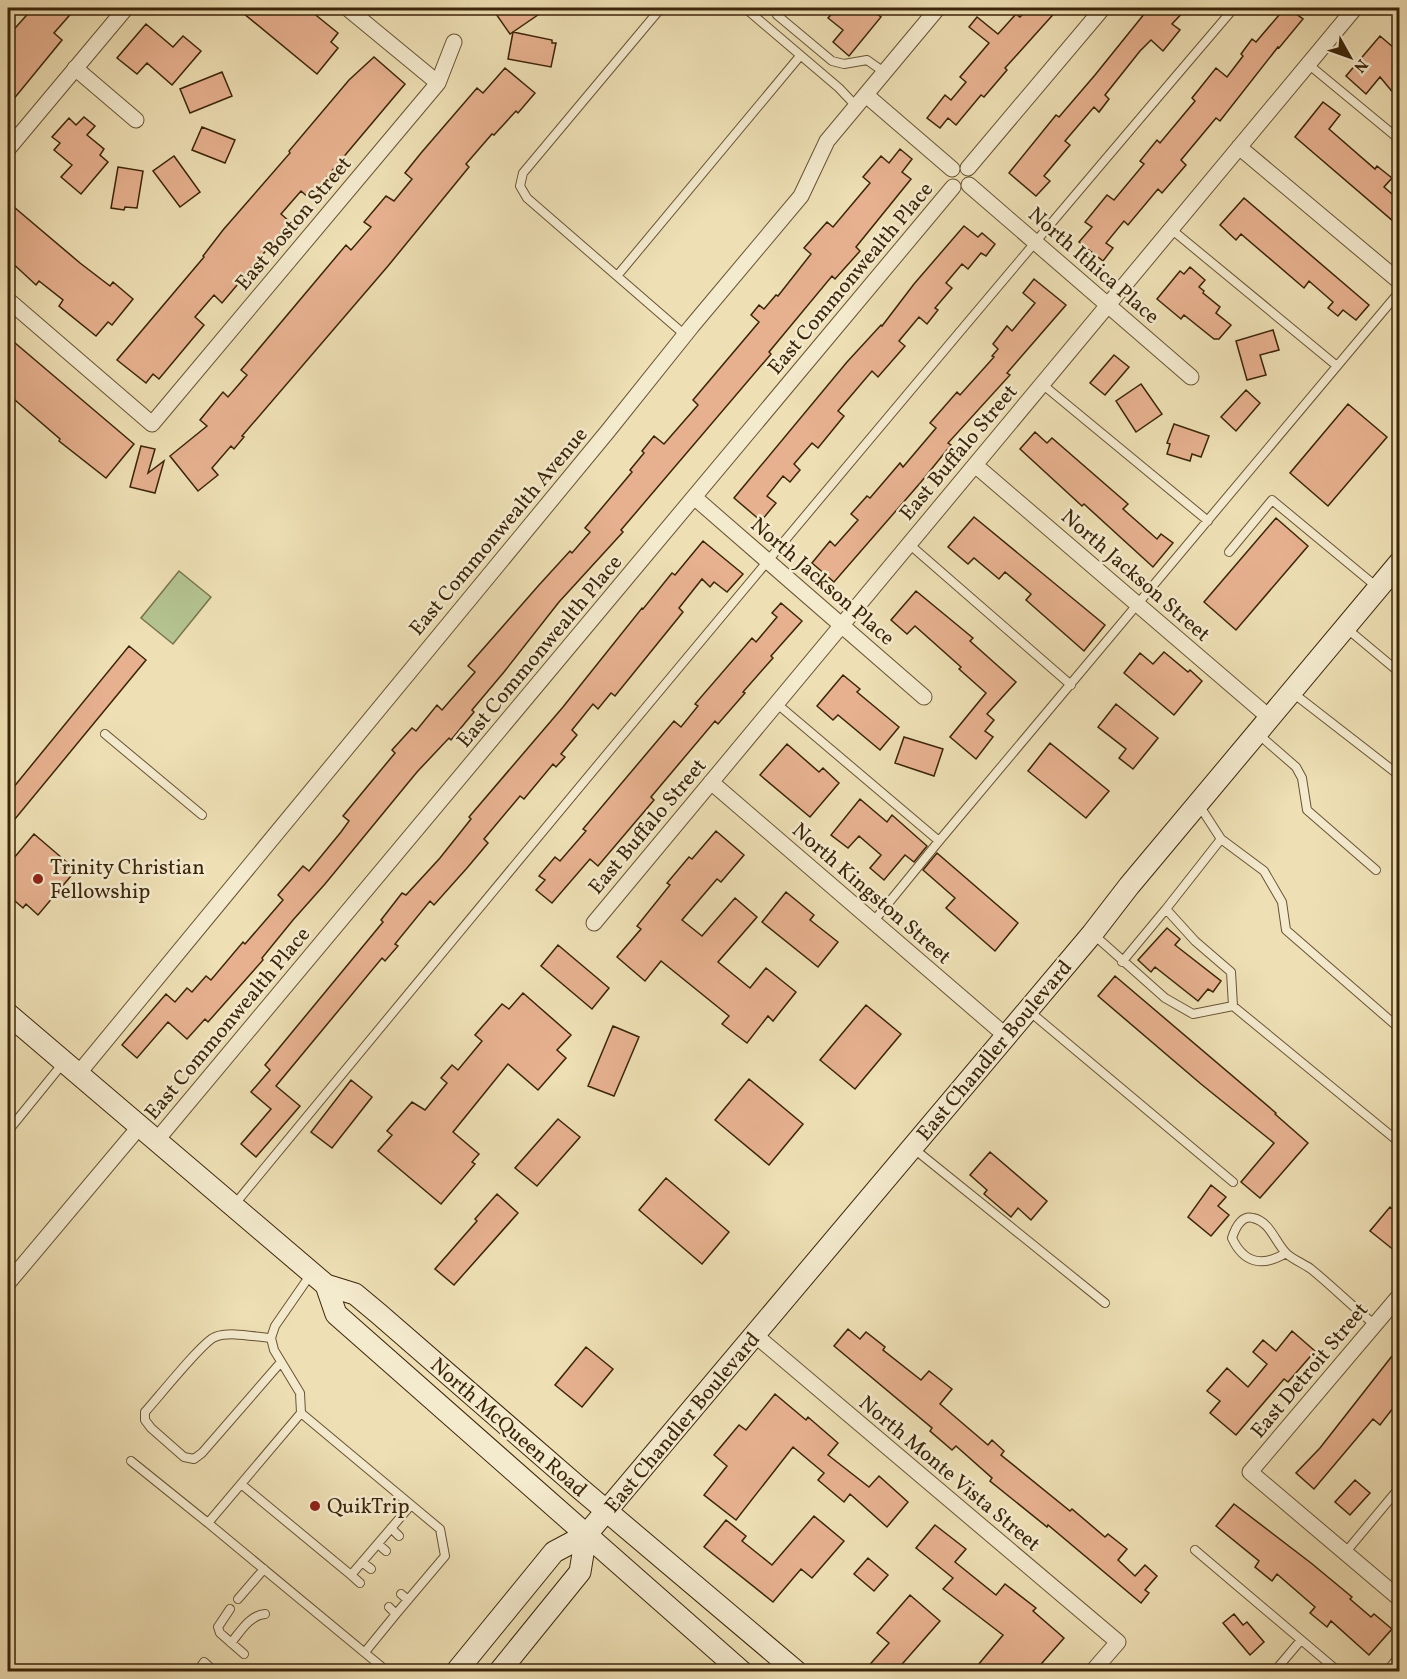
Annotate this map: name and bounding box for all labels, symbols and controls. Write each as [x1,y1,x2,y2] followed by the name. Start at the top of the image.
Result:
[1320,27,1380,87] north arrow
[1348,54,1372,77] text: N
[229,151,359,297] street label: East Boston Street
[762,176,941,382] street label: East Commonwealth Place
[1021,201,1165,331] street label: North Ithica Place
[894,379,1025,527] street label: East Buffalo Street
[403,421,595,642] street label: East Commonwealth Avenue
[1054,503,1216,649] street label: North Jackson Street
[744,511,900,653] street label: North Jackson Place
[451,549,630,755] street label: East Commonwealth Place
[583,753,714,901] street label: East Buffalo Street
[785,817,957,972] street label: North Kingston Street
[50,854,205,907] place label: Trinity Christian Fellowship
[31,872,45,886] marker: Trinity Christian Fellowship
[139,921,318,1127] street label: East Commonwealth Place
[911,954,1080,1148] street label: East Chandler Boulevard
[1245,1297,1376,1445] street label: East Detroit Street
[599,1326,768,1520] street label: East Chandler Boulevard
[423,1352,593,1504] street label: North McQueen Road
[852,1389,1046,1559] street label: North Monte Vista Street
[327,1493,410,1522] place label: QuikTrip
[308,1499,322,1513] marker: QuikTrip

